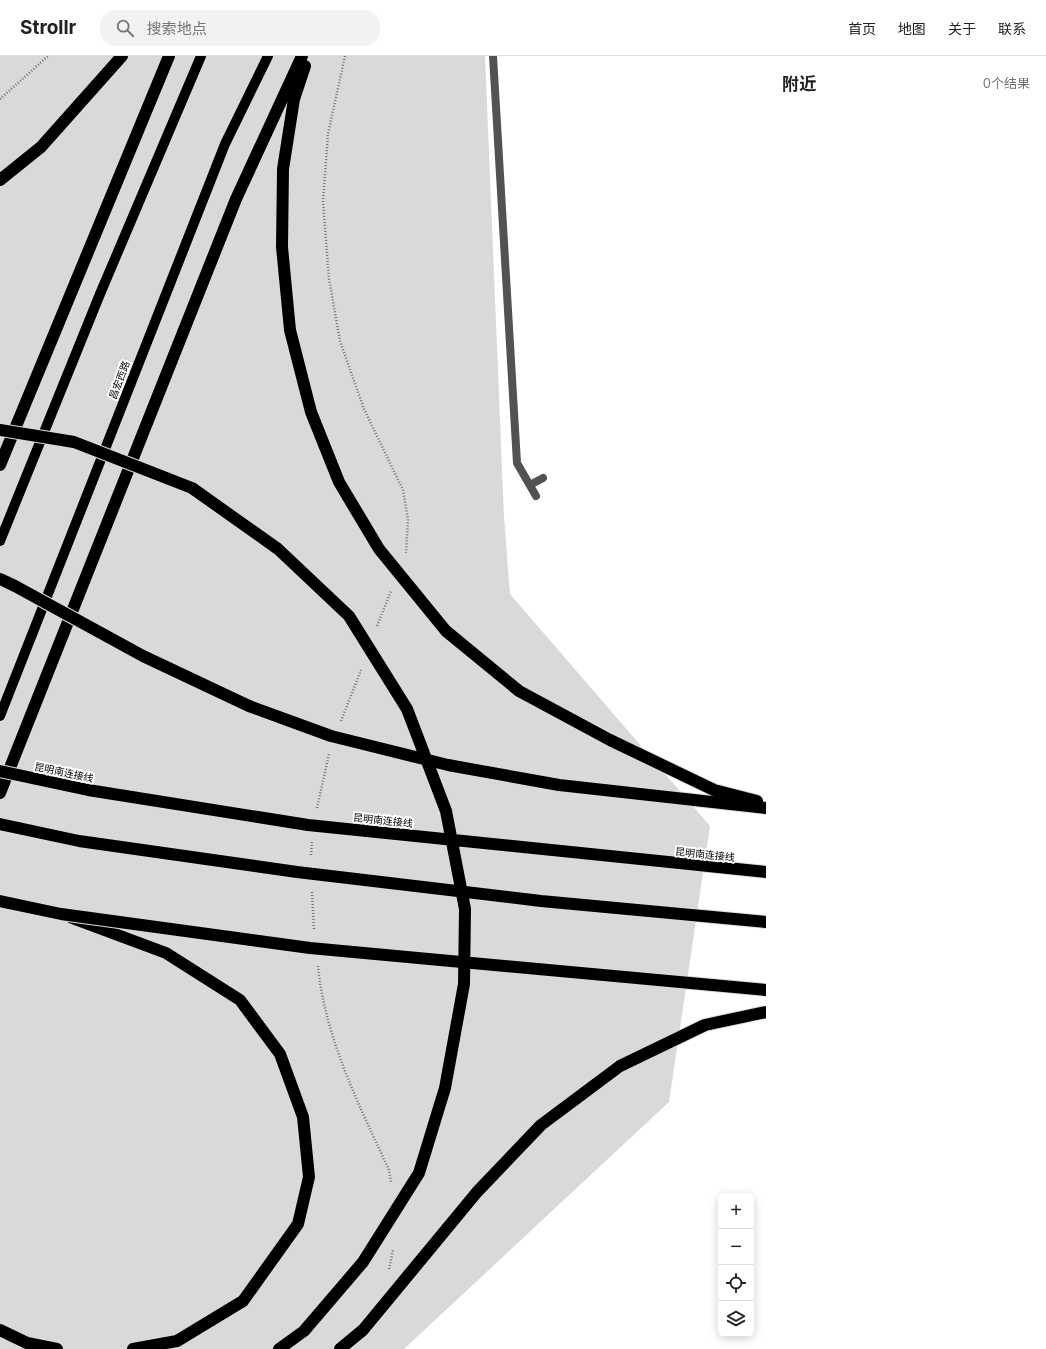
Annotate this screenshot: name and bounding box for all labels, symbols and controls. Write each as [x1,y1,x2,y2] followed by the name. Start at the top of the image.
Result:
[100,10,380,46] search box
[20,16,76,39] text: Strollr
[114,17,136,39] icon: search
[146,19,206,38] text: 搜索地点
[848,20,876,37] text: 首页
[898,20,926,37] text: 地图
[948,20,976,37] text: 关于
[998,20,1026,37] text: 联系
[782,74,816,94] text: 附近
[983,75,1030,91] text: 0个结果
[106,359,132,401] street label: 昌宏西路
[33,760,95,784] street label: 昆明南连接线
[353,811,413,829] street label: 昆明南连接线
[675,845,735,863] street label: 昆明南连接线
[718,1193,754,1337] map controls
[718,1193,754,1229] button: +
[718,1229,754,1265] button: −
[718,1265,754,1301] button: locate
[718,1301,754,1337] button: layers

